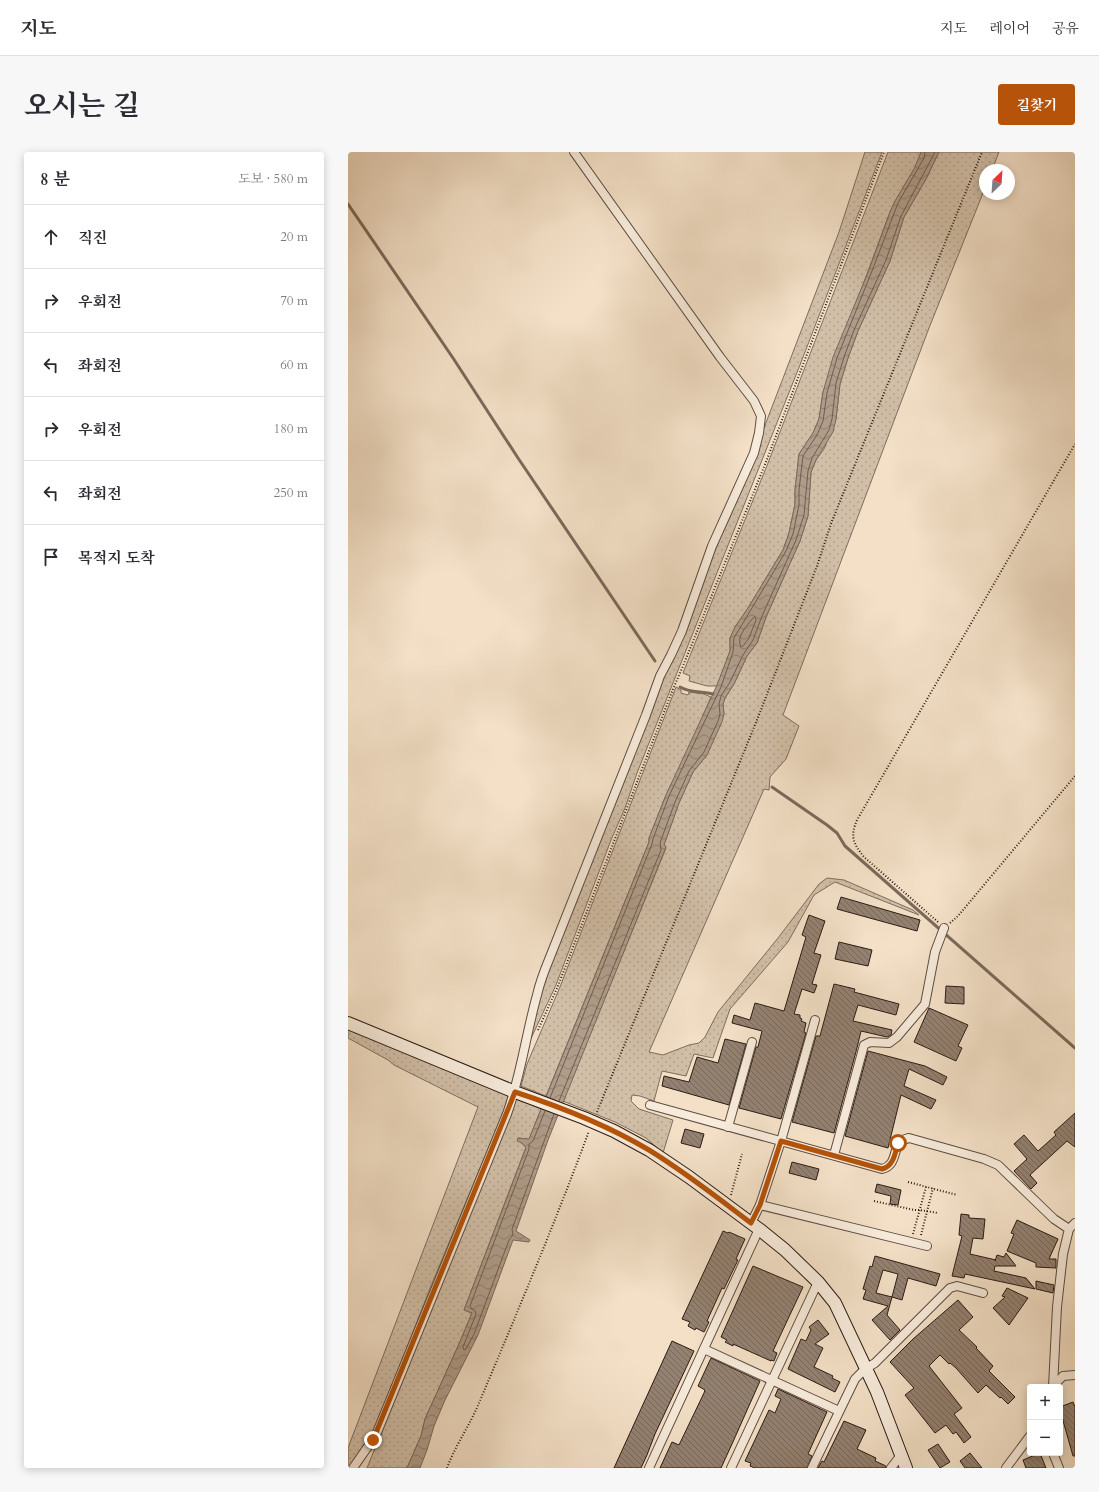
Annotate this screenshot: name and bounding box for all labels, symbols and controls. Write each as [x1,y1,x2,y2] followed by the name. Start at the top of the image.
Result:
[20,16,57,42] text: 지도
[940,19,967,38] text: 지도
[989,19,1030,38] text: 레이어
[1052,19,1079,38] text: 공유
[998,84,1075,125] button: 길찾기
[24,87,140,125] text: 오시는 길
[979,164,1015,200] north arrow
[40,168,70,191] text: 8 분
[238,170,308,188] text: 도보 · 580 m
[40,226,62,248] icon: ahead
[78,228,107,248] text: 직진
[280,228,308,246] text: 20 m
[40,290,62,312] icon: right
[78,292,121,312] text: 우회전
[280,292,308,310] text: 70 m
[40,354,62,376] icon: left
[78,356,121,376] text: 좌회전
[280,356,308,374] text: 60 m
[40,418,62,440] icon: right
[78,420,121,440] text: 우회전
[274,420,308,438] text: 180 m
[40,482,62,504] icon: left
[78,484,121,504] text: 좌회전
[274,484,308,502] text: 250 m
[40,546,62,568] icon: arrive
[78,548,154,568] text: 목적지 도착
[889,1134,907,1152] route start
[1027,1384,1063,1456] map controls
[1027,1384,1063,1420] button: +
[1027,1420,1063,1456] button: −
[364,1431,382,1449] route end

